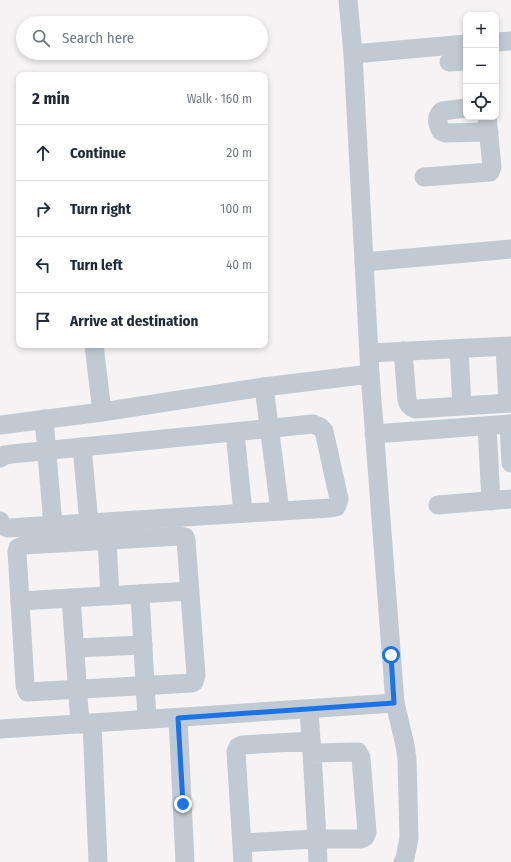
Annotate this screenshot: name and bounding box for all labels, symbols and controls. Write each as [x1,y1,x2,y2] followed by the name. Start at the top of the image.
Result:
[463,12,499,120] map controls
[463,12,499,48] button: +
[16,16,268,60] search box
[30,27,52,49] icon: search
[62,29,134,47] text: Search here
[463,48,499,84] button: −
[463,84,499,120] button: locate
[32,88,70,109] text: 2 min
[187,91,252,106] text: Walk · 160 m
[32,142,54,164] icon: ahead
[70,144,126,162] text: Continue
[226,145,252,160] text: 20 m
[32,198,54,220] icon: right
[70,200,131,218] text: Turn right
[220,201,252,216] text: 100 m
[32,254,54,276] icon: left
[70,256,123,274] text: Turn left
[226,257,252,272] text: 40 m
[32,310,54,332] icon: arrive
[70,312,198,330] text: Arrive at destination
[382,646,400,664] route start
[174,795,192,813] route end

